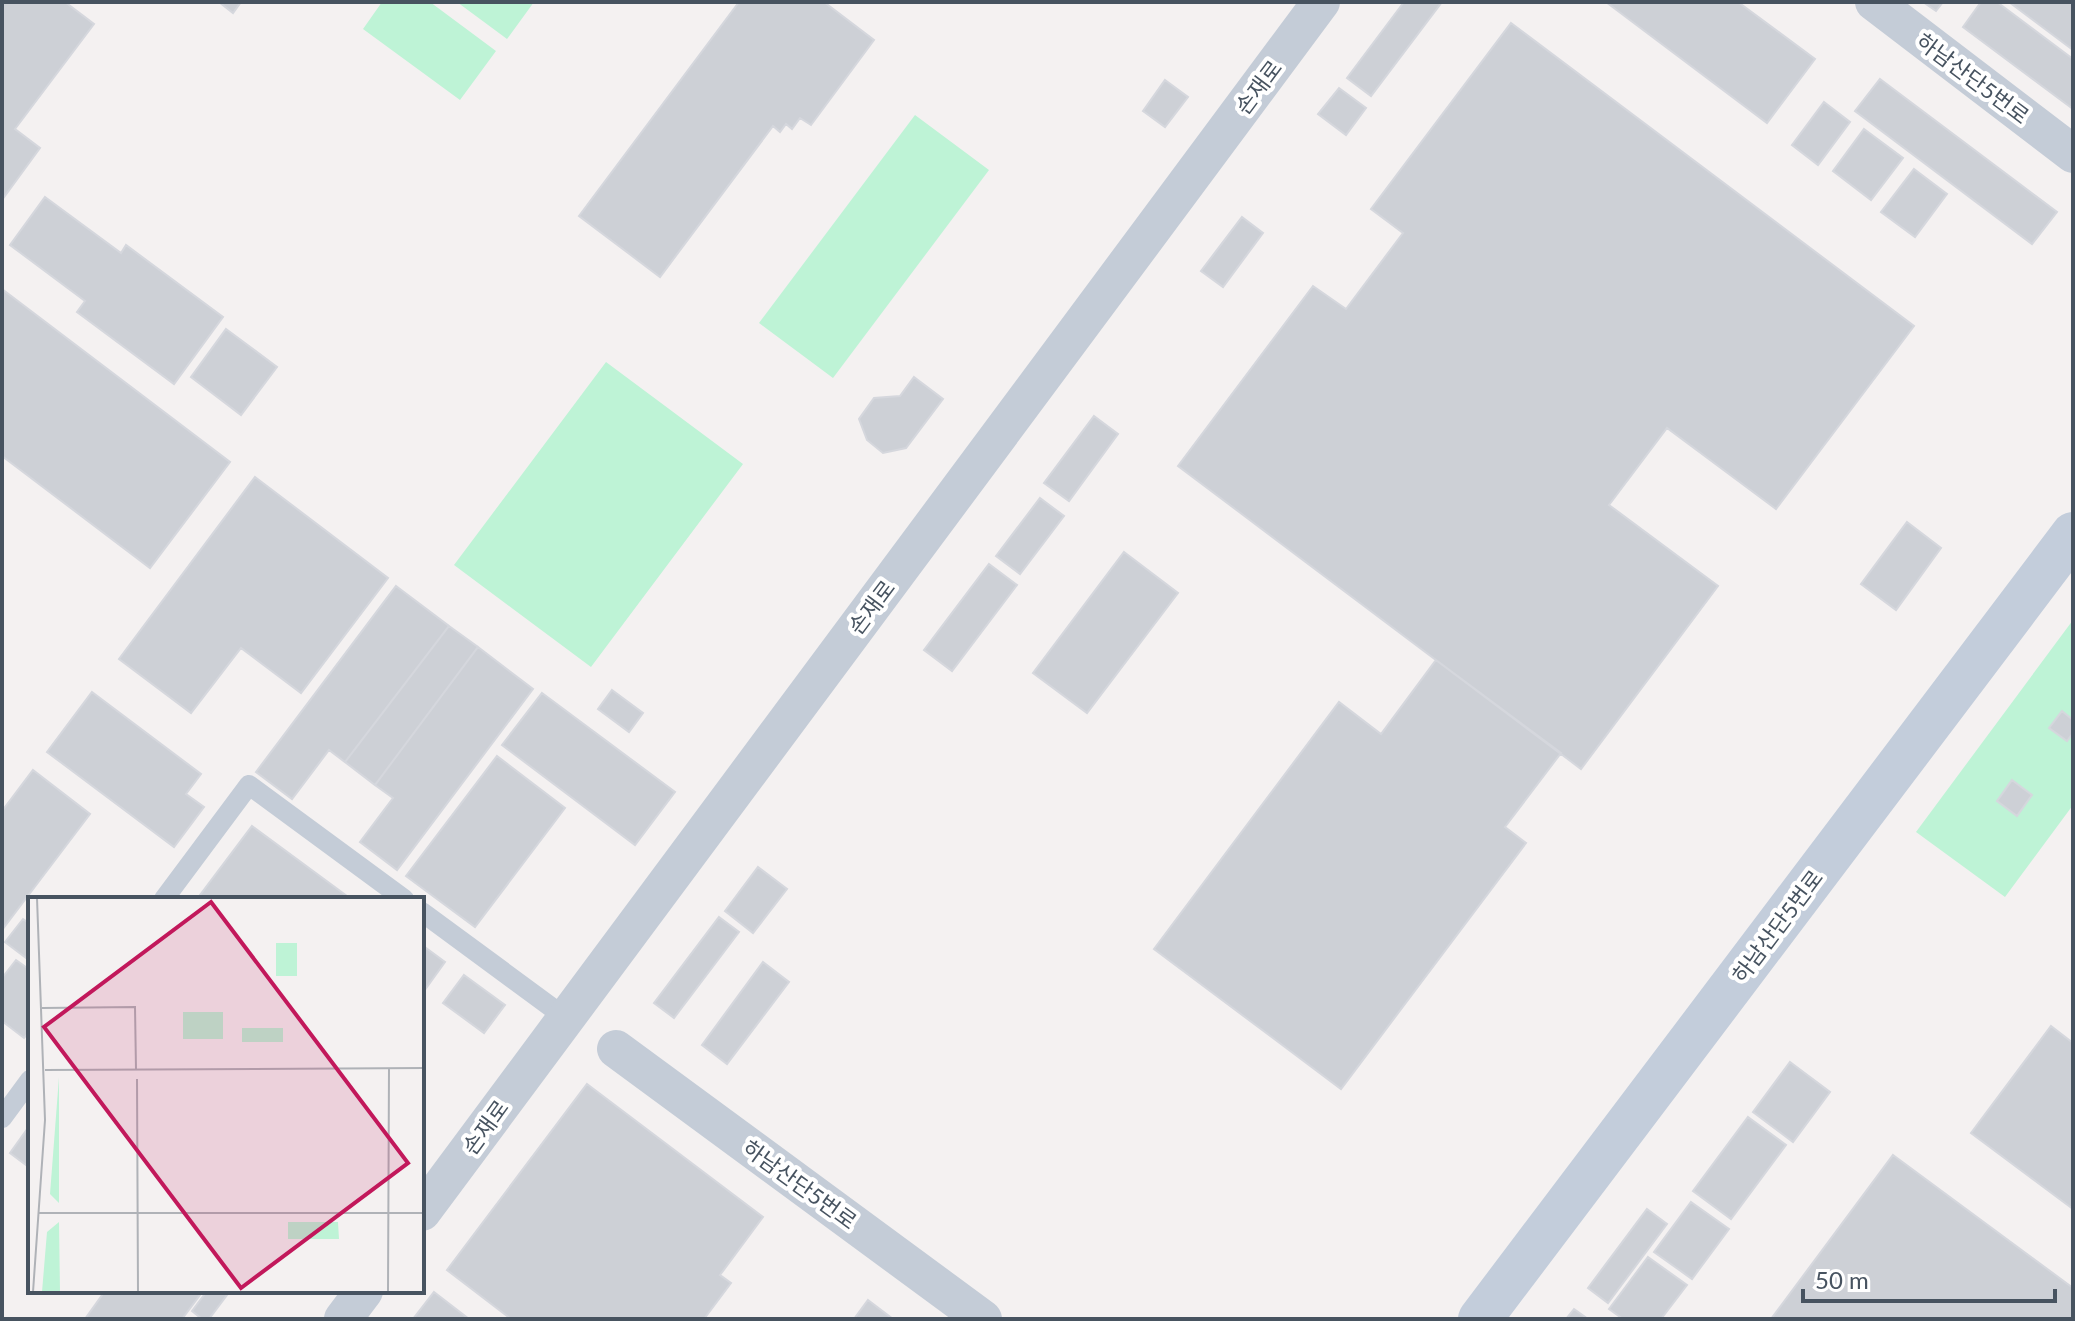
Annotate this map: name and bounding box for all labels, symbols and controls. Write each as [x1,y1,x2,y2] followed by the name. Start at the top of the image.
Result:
[1911,27,2035,129] street label: 하남산단5번로
[1229,55,1287,119] street label: 손재로
[842,575,900,639] street label: 손재로
[1726,864,1828,988] street label: 하남산단5번로
[28,897,424,1293] inset map
[456,1094,514,1160] street label: 손재로
[738,1134,862,1234] street label: 하남산단5번로
[1803,1253,2055,1303] scale bar
[1815,1265,1869,1294] text: 50 m

